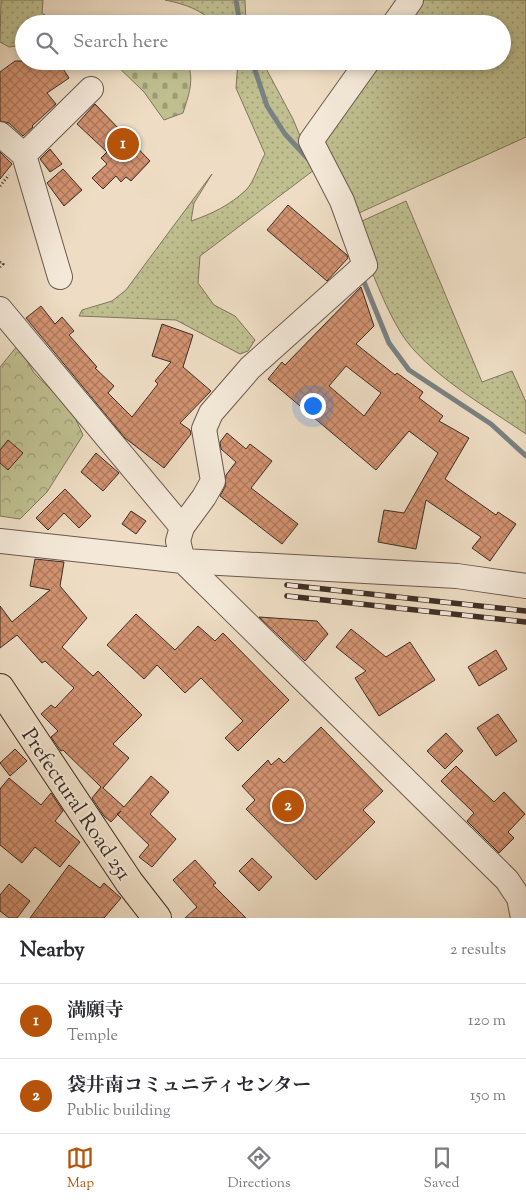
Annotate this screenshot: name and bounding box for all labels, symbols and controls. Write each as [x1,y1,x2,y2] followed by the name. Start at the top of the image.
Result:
[15,15,511,70] search box
[33,29,61,57] icon: search
[73,29,168,56] text: Search here
[107,125,139,163] pin: 1
[300,393,326,419] your location
[13,723,138,887] street label: Prefectural Road 251
[272,787,304,825] pin: 2
[20,936,85,966] text: Nearby
[450,939,506,962] text: 2 results
[67,998,124,1025] text: 満願寺
[33,1010,39,1033] text: 1
[468,1010,506,1033] text: 120 m
[67,1025,118,1048] text: Temple
[67,1073,311,1100] text: 袋井南コミュニティセンター
[32,1085,40,1108] text: 2
[470,1085,506,1108] text: 150 m
[67,1100,171,1123] text: Public building
[66,1144,94,1194] tab: Map
[227,1144,291,1194] tab: Directions
[424,1144,459,1194] tab: Saved

